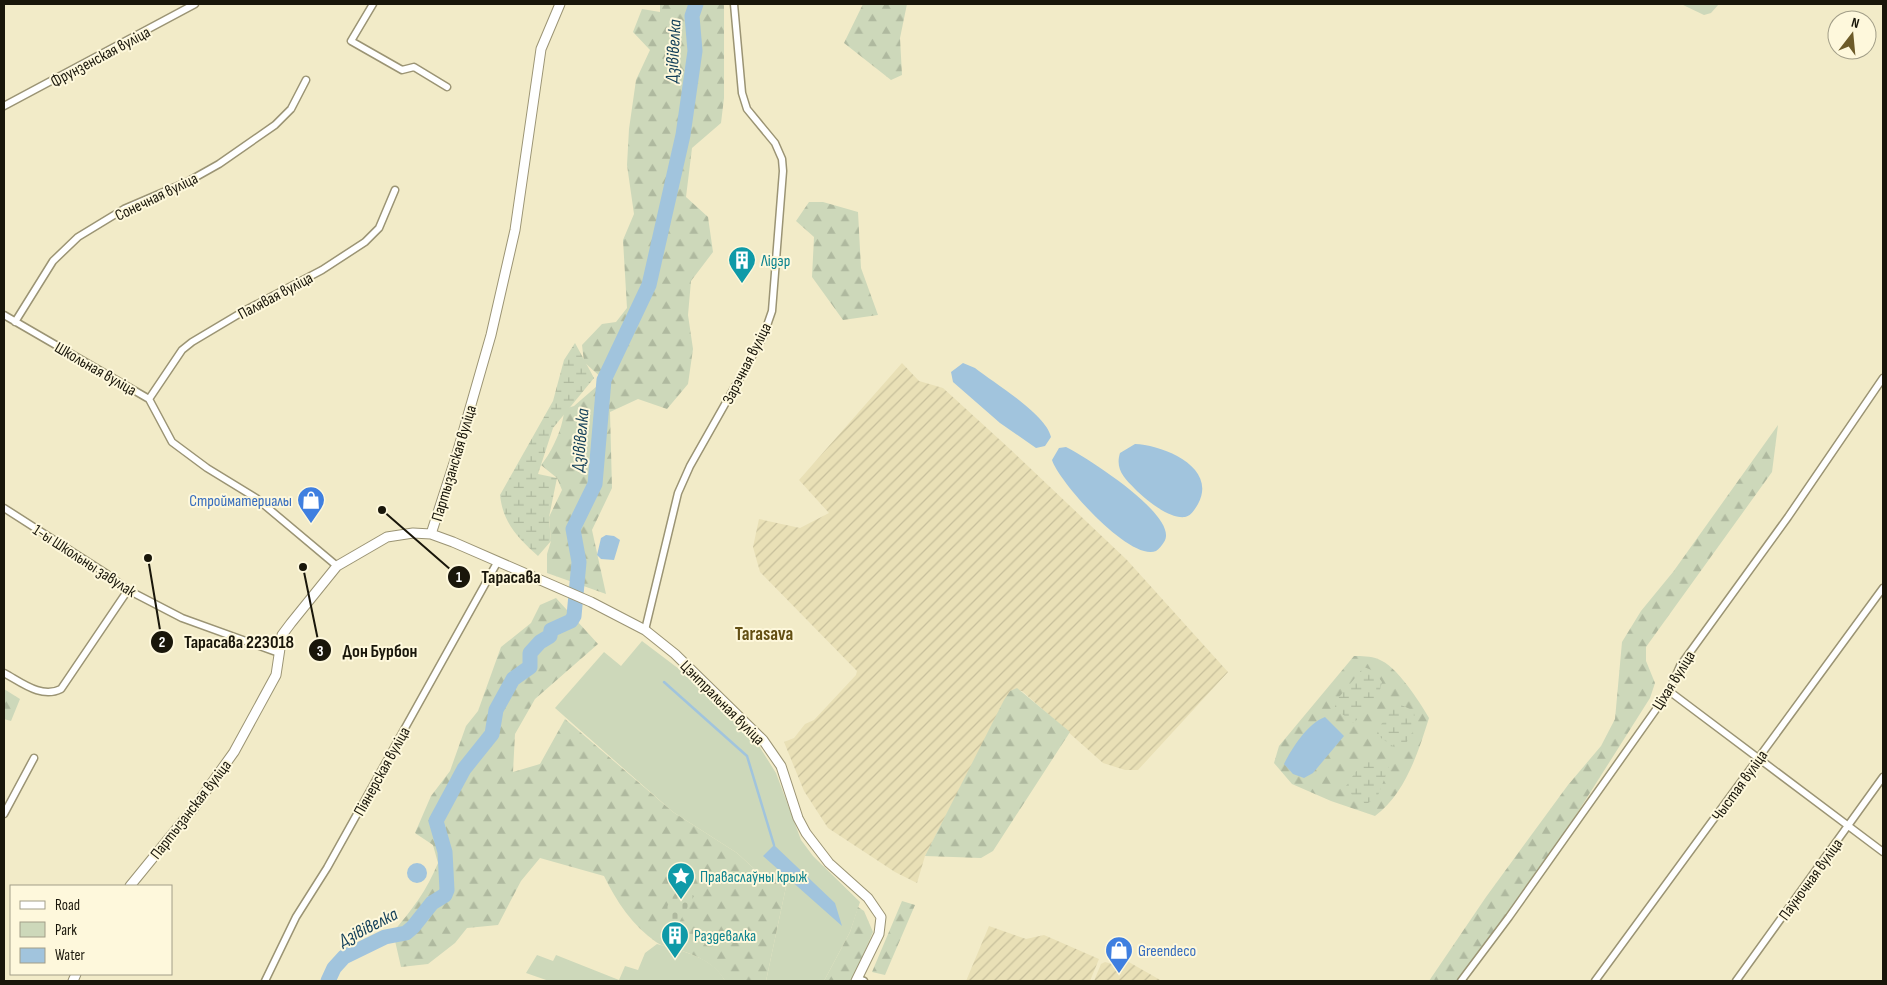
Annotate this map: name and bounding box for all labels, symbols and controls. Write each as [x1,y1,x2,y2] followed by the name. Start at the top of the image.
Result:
[1827,10,1877,60] north arrow
[1850,14,1861,32] text: N
[661,18,686,84] water label: Дзівівелка
[48,23,154,92] street label: Фрунзенская вуліца
[112,169,201,226] street label: Сонечная вуліца
[727,245,757,284] building icon: Лідэр
[760,252,790,271] place label: Лідэр
[235,269,316,324] street label: Палявая вуліца
[719,320,776,407] street label: Зарэчная вуліца
[51,338,139,400] street label: Школьная вуліца
[428,403,481,524] street label: Партызанская вуліца
[567,407,594,473] water label: Дзівівелка
[296,485,326,524] shop icon: Стройматериалы
[189,492,292,511] place label: Стройматериалы
[29,521,140,602] street label: 1-ы Школьны завулак
[446,560,550,593] callout: Тарасава
[481,567,541,588] text: Тарасава
[456,568,462,587] text: 1
[735,623,793,646] district label: Tarasava
[149,625,304,658] callout: Тарасава 223018
[184,632,294,653] text: Тарасава 223018
[159,633,165,652] text: 2
[307,634,427,667] callout: Дон Бурбон
[343,641,418,662] text: Дон Бурбон
[317,642,324,661] text: 3
[1649,648,1700,714] street label: Ціхая вуліца
[676,657,768,749] street label: Цэнтральная вуліца
[350,724,415,820] street label: Піянерская вуліца
[1708,747,1772,825] street label: Чыстая вуліца
[147,757,236,863] street label: Партызанская вуліца
[1775,835,1847,924] street label: Паўночная вуліца
[666,861,696,900] place icon: Праваслаўны крыж
[700,868,807,887] place label: Праваслаўны крыж
[10,885,172,975] legend
[55,896,80,915] text: Road
[334,903,402,952] water label: Дзівівелка
[660,920,690,959] building icon: Раздевалка
[55,921,77,940] text: Park
[694,927,756,946] place label: Раздевалка
[1104,935,1134,974] shop icon: Greendeco
[1138,942,1196,961] place label: Greendeco
[55,946,86,965] text: Water

